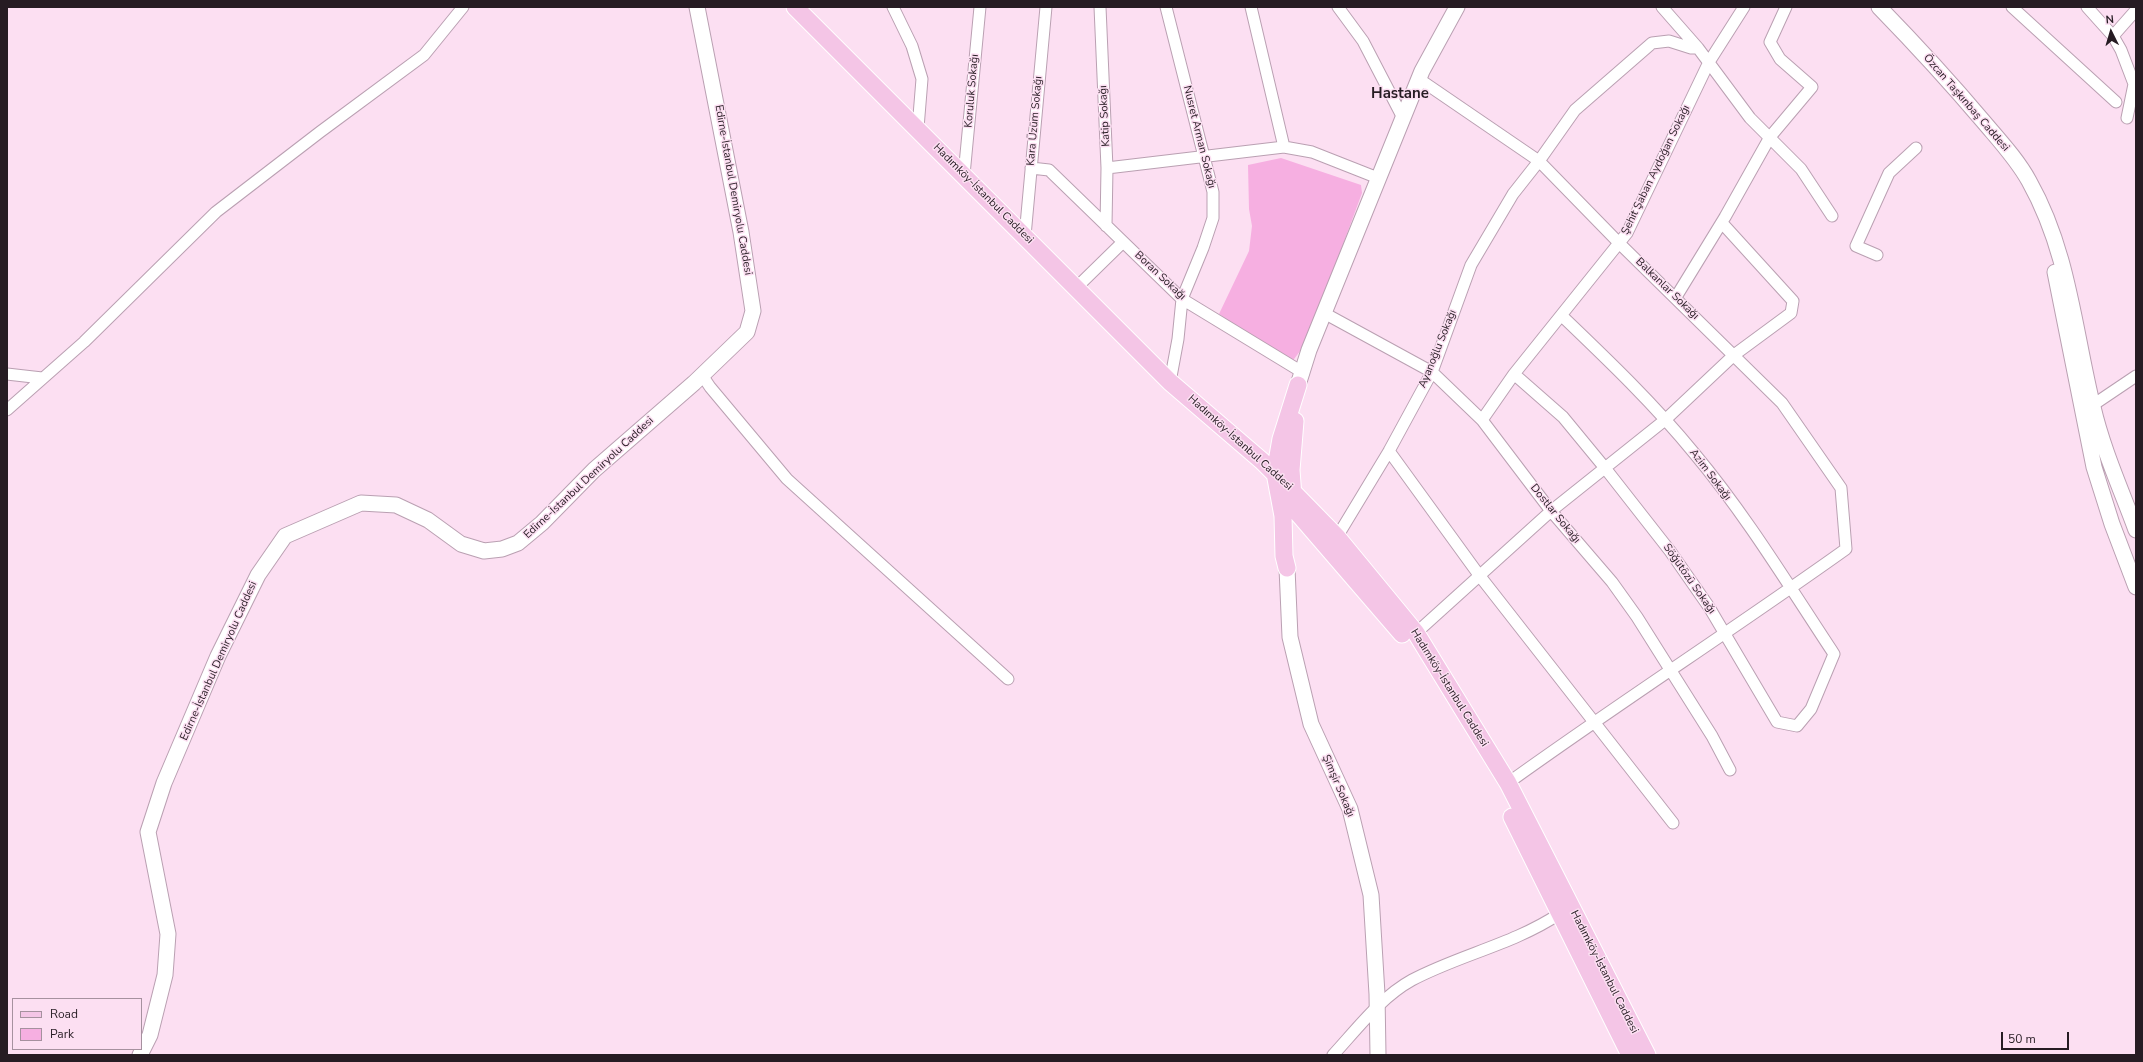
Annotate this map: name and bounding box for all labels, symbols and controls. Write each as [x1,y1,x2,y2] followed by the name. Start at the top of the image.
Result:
[2091,12,2131,52] north arrow
[2105,12,2115,27] text: N
[1920,52,2012,154] street label: Özcan Taşkınbaş Caddesi
[962,54,982,128] street label: Koruluk Sokağı
[1025,76,1045,166] street label: Kara Üzüm Sokağı
[1180,84,1218,190] street label: Nusret Arman Sokağı
[1097,85,1113,147] street label: Katip Sokağı
[1371,85,1429,103] district label: Hastane
[1619,103,1693,237] street label: Şehit Şaban Aydoğan Sokağı
[712,104,754,276] street label: Edirne-İstanbul Demiryolu Caddesi
[930,141,1036,247] street label: Hadımköy-İstanbul Caddesi
[1132,249,1188,303] street label: Boran Sokağı
[1633,255,1701,323] street label: Balkanlar Sokağı
[1416,308,1460,390] street label: Ayanoğlu Sokağı
[1185,392,1295,494] street label: Hadımköy-İstanbul Caddesi
[521,414,657,542] street label: Edirne-İstanbul Demiryolu Caddesi
[1686,447,1734,503] street label: Azim Sokağı
[1527,482,1583,546] street label: Dostlar Sokağı
[1660,541,1718,617] street label: Söğütözü Sokağı
[178,579,260,743] street label: Edirne-İstanbul Demiryolu Caddesi
[1407,627,1491,749] street label: Hadımköy-İstanbul Caddesi
[1319,753,1357,819] street label: Şimşir Sokağı
[1567,908,1641,1036] street label: Hadımköy-İstanbul Caddesi
[12,998,142,1050] legend
[50,1006,78,1022] text: Road
[2003,1024,2071,1050] scale bar
[50,1026,74,1042] text: Park
[2008,1031,2036,1047] text: 50 m

